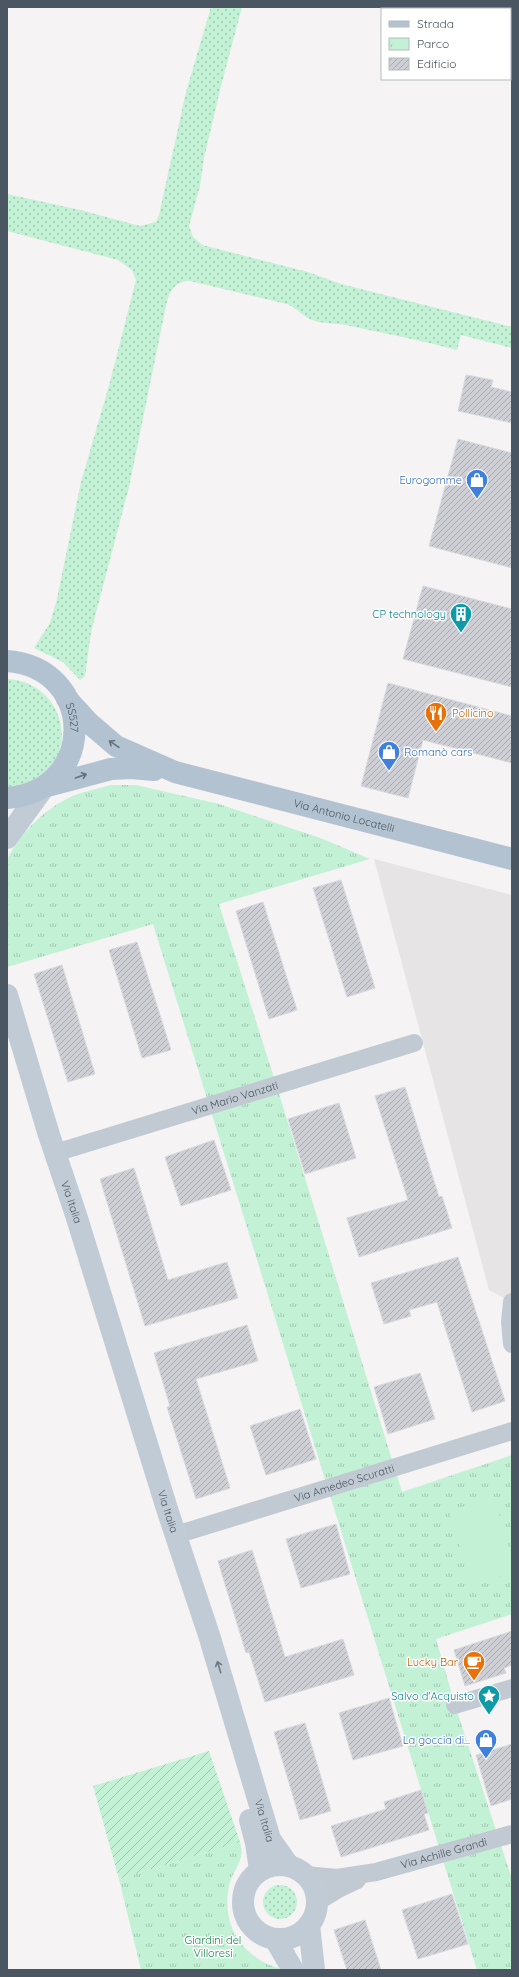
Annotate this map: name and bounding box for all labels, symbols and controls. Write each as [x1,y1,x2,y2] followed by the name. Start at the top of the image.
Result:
[381,8,511,80] legend
[417,16,454,31] text: Strada
[417,36,449,51] text: Parco
[417,56,457,71] text: Edificio
[464,467,490,500] shop icon: Eurogomme
[399,473,462,487] place label: Eurogomme
[448,601,474,634] building icon: CP technology
[372,607,446,621] place label: CP technology
[423,700,449,733] restaurant icon: Pollicino
[63,701,82,733] street label: SS527
[452,706,494,720] place label: Pollicino
[376,739,402,772] shop icon: Romanò cars
[109,740,120,748] one-way arrow
[404,745,472,759] place label: Romanò cars
[74,772,87,779] one-way arrow
[292,796,396,835] street label: Via Antonio Locatelli
[190,1078,280,1118] street label: Via Mario Vanzati
[58,1179,85,1225] street label: Via Italia
[292,1461,396,1505] street label: Via Amedeo Scuratti
[155,1488,181,1535] street label: Via Italia
[461,1649,487,1682] cafe icon: Lucky Bar
[407,1655,459,1669] place label: Lucky Bar
[215,1661,222,1674] one-way arrow
[476,1683,502,1716] place icon: Salvo d'Acquisto
[391,1689,474,1703] place label: Salvo d'Acquisto
[473,1727,499,1760] shop icon: La goccia di...
[403,1733,470,1747] place label: La goccia di...
[252,1798,278,1844] street label: Via Italia
[399,1834,488,1872] street label: Via Achille Grandi
[185,1933,241,1960] park label: Giardini del Villoresi

